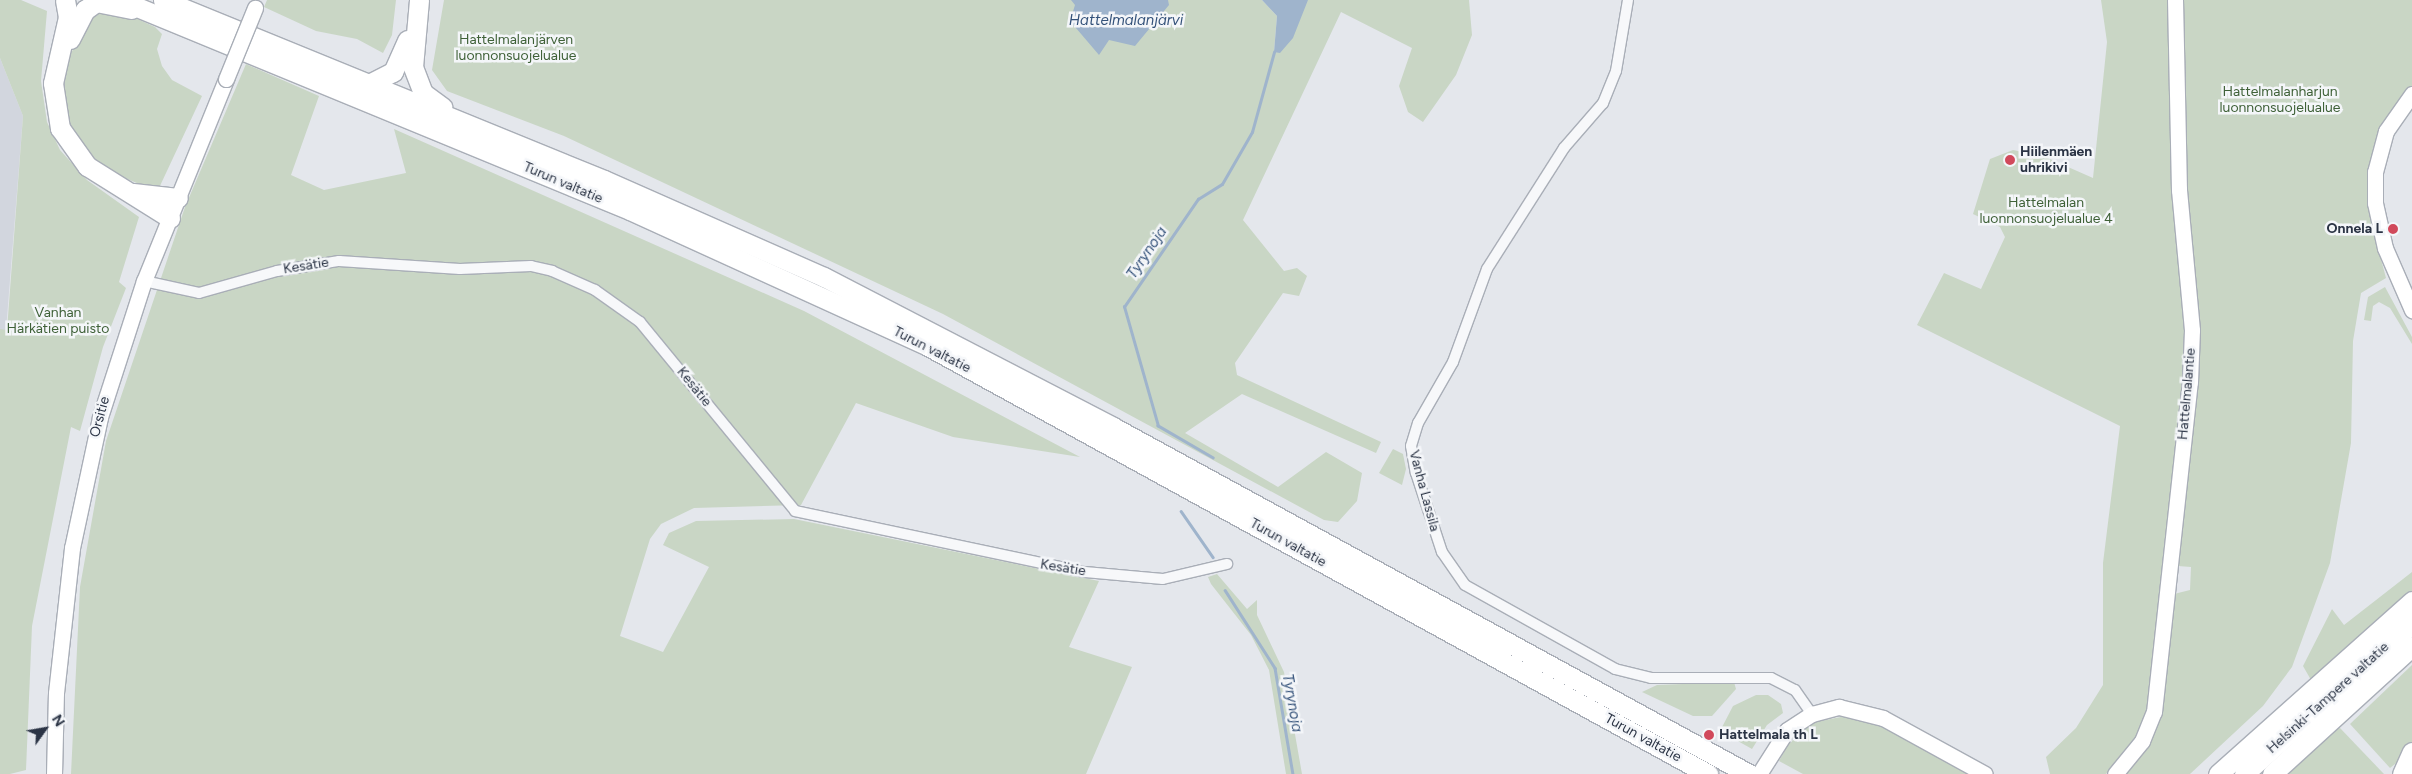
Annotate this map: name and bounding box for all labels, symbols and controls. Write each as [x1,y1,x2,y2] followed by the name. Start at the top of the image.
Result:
[1069,12,1183,30] water label: Hattelmalanjärvi
[455,32,577,64] park label: Hattelmalanjärven luonnonsuojelualue
[2219,84,2341,116] park label: Hattelmalanharjun luonnonsuojelualue
[2020,144,2092,176] place label: Hiilenmäen uhrikivi
[2004,154,2016,166] marker: Hiilenmäen uhrikivi
[521,159,605,207] street label: Turun valtatie
[1979,195,2113,228] park label: Hattelmalan luonnonsuojelualue 4
[2327,221,2383,237] place label: Onnela L
[2387,223,2399,235] marker: Onnela L
[1123,224,1171,282] water label: Tyrynoja
[282,254,330,278] street label: Kesätie
[7,305,109,338] park label: Vanhan Härkätien puisto
[890,323,974,377] street label: Turun valtatie
[2175,347,2199,441] street label: Hattelmalantie
[673,364,715,410] street label: Kesätie
[87,395,113,439] street label: Orsitie
[1405,449,1443,533] street label: Vanha Lassila
[1247,515,1329,571] street label: Turun valtatie
[1039,556,1087,580] street label: Kesätie
[2264,639,2392,757] street label: Helsinki-Tampere valtatie
[1278,673,1306,733] water label: Tyrynoja
[20,704,70,754] north arrow
[1602,710,1684,766] street label: Turun valtatie
[48,712,68,730] text: N
[1719,727,1818,743] place label: Hattelmala th L
[1703,729,1715,741] marker: Hattelmala th L

